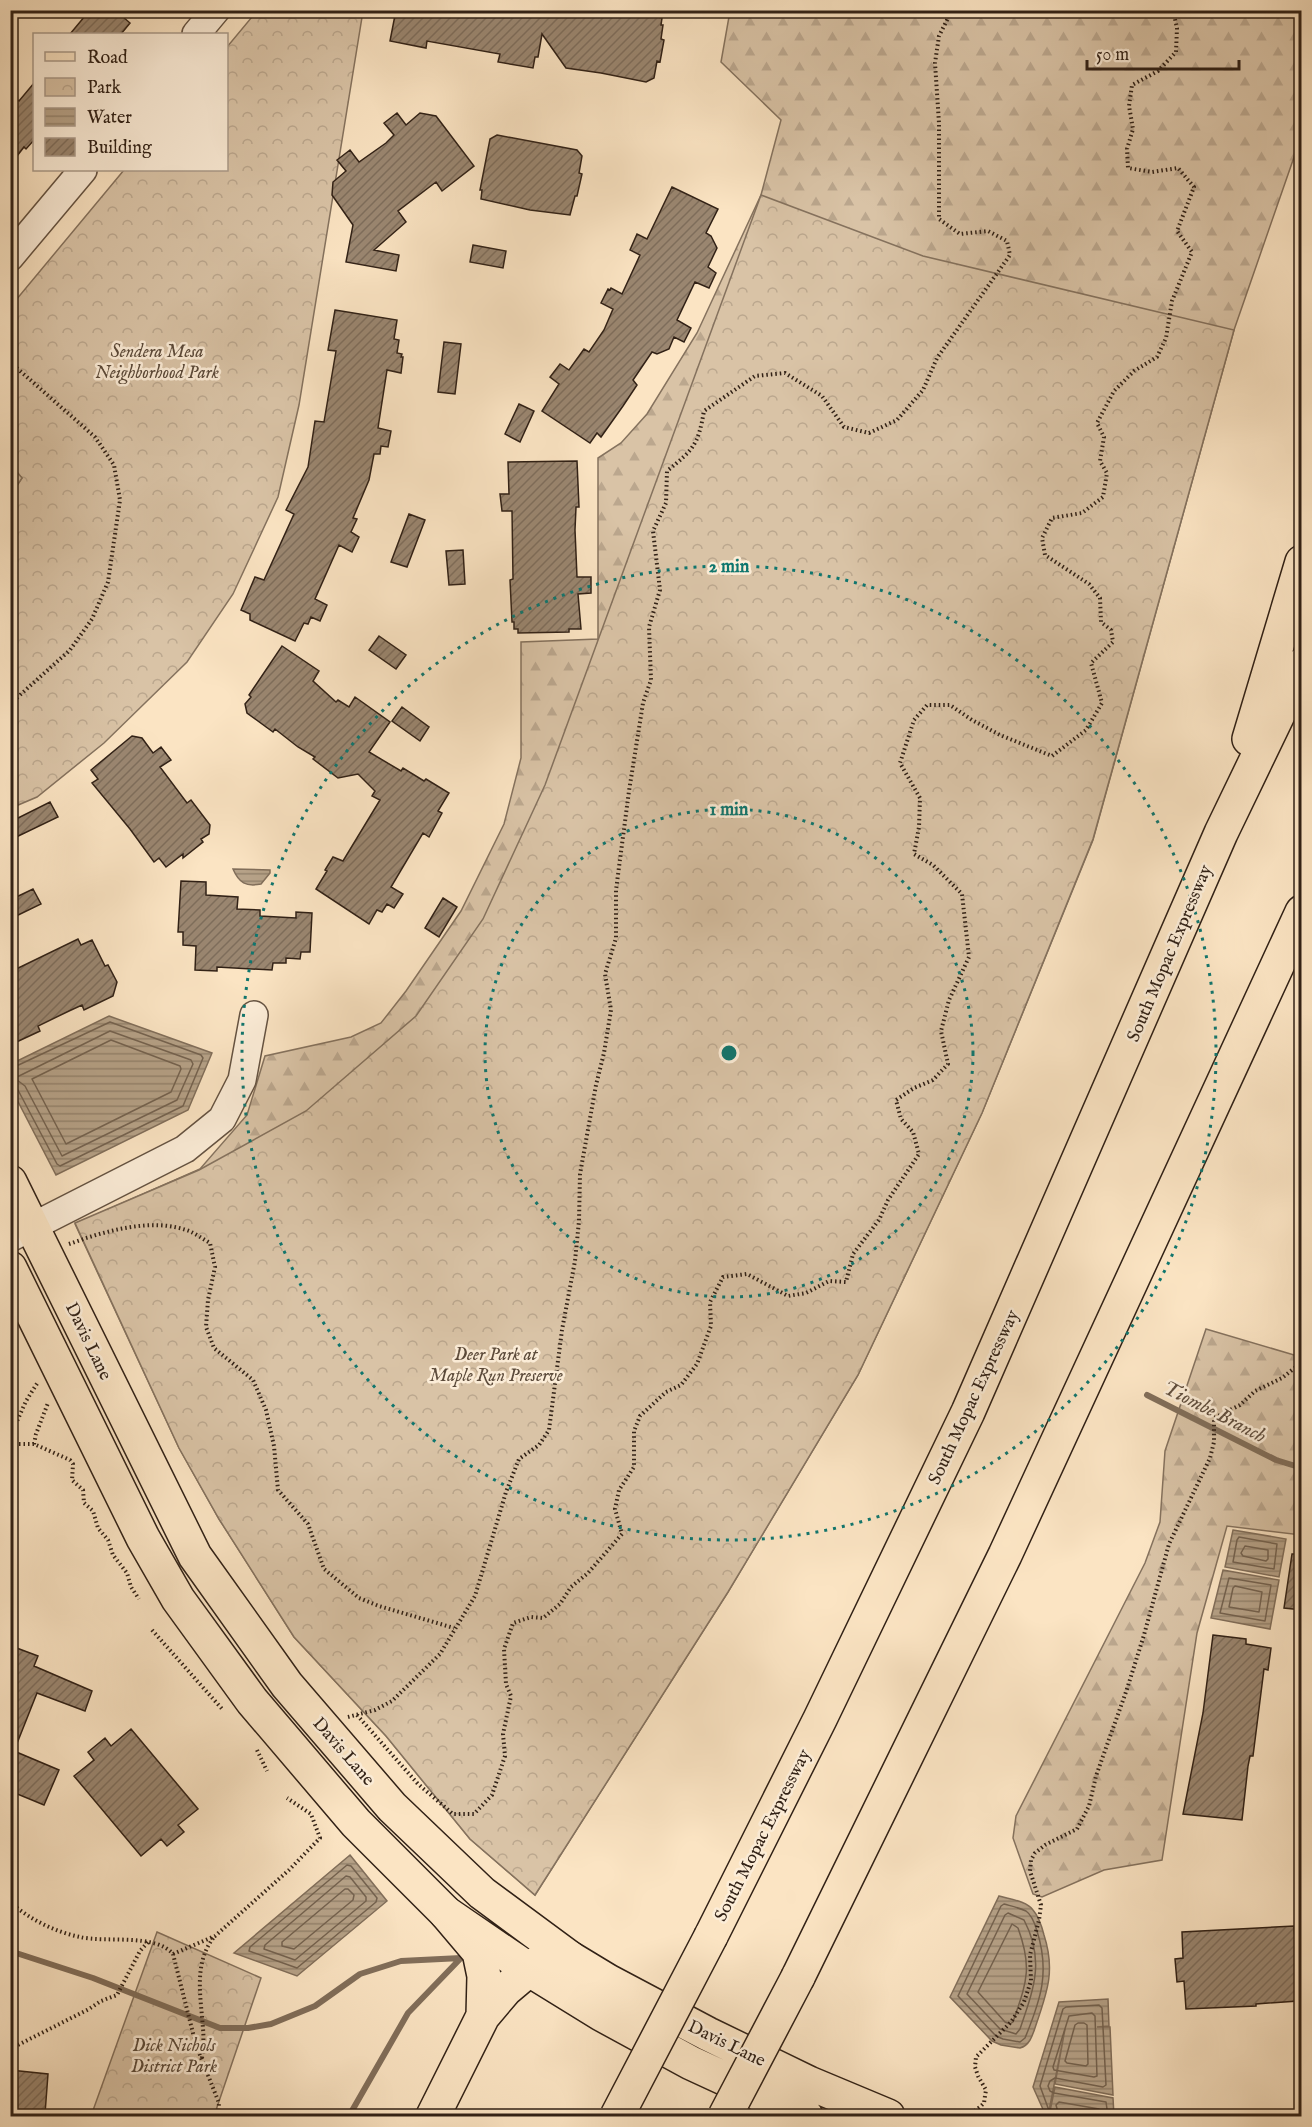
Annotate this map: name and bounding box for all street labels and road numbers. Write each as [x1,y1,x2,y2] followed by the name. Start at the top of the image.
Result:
[1123,861,1218,1046] street label: South Mopac Expressway
[59,1299,116,1384] street label: Davis Lane
[924,1306,1025,1489] street label: South Mopac Expressway
[307,1713,379,1791] street label: Davis Lane
[710,1746,817,1926] street label: South Mopac Expressway
[684,2016,769,2073] street label: Davis Lane

